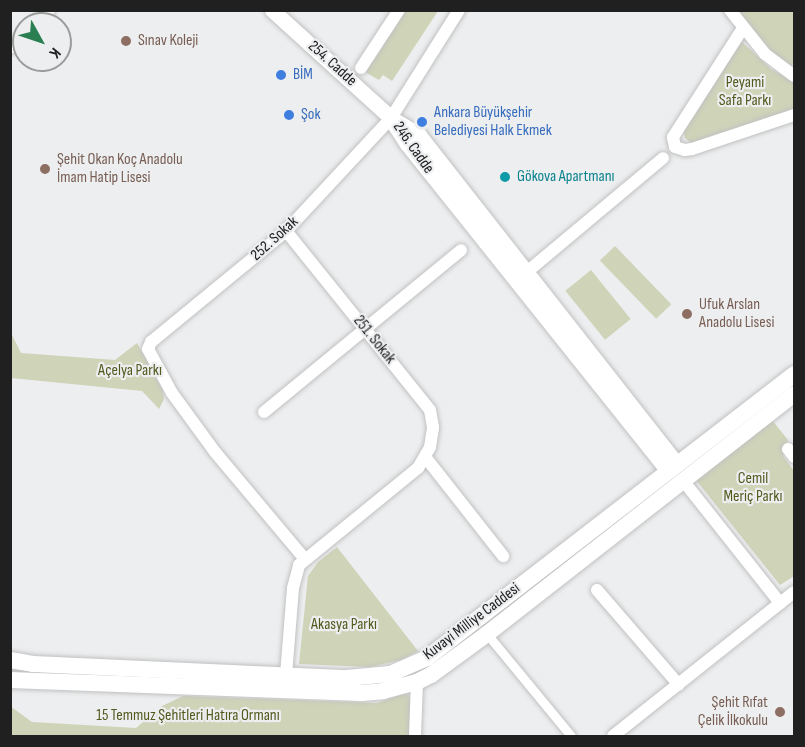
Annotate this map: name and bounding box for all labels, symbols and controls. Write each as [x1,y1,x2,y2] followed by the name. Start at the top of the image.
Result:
[12,12,72,72] north arrow
[138,31,198,51] place label: Sınav Koleji
[119,34,133,48] marker: Sınav Koleji
[304,37,360,91] street label: 254. Cadde
[45,43,64,62] text: K
[293,65,313,85] place label: BİM
[274,68,288,82] marker: BİM
[719,73,771,111] park label: Peyami Safa Parkı
[434,103,552,141] place label: Ankara Büyükşehir Belediyesi Halk Ekmek
[301,105,321,125] place label: Şok
[282,108,296,122] marker: Şok
[415,115,429,129] marker: Ankara Büyükşehir Belediyesi Halk Ekmek
[388,118,438,178] street label: 246. Cadde
[57,150,183,188] place label: Şehit Okan Koç Anadolu İmam Hatip Lisesi
[38,162,52,176] marker: Şehit Okan Koç Anadolu İmam Hatip Lisesi
[517,167,615,187] place label: Gökova Apartmanı
[498,170,512,184] marker: Gökova Apartmanı
[247,213,303,265] street label: 252. Sokak
[699,295,774,333] place label: Ufuk Arslan Anadolu Lisesi
[680,307,694,321] marker: Ufuk Arslan Anadolu Lisesi
[349,312,399,368] street label: 251. Sokak
[98,361,162,381] park label: Açelya Parkı
[724,469,782,507] park label: Cemil Meriç Parkı
[420,579,524,665] street label: Kuvayi Milliye Caddesi
[311,615,377,635] park label: Akasya Parkı
[698,693,768,731] place label: Şehit Rıfat Çelik İlkokulu
[773,705,787,719] marker: Şehit Rıfat Çelik İlkokulu
[96,706,280,726] park label: 15 Temmuz Şehitleri Hatıra Ormanı

